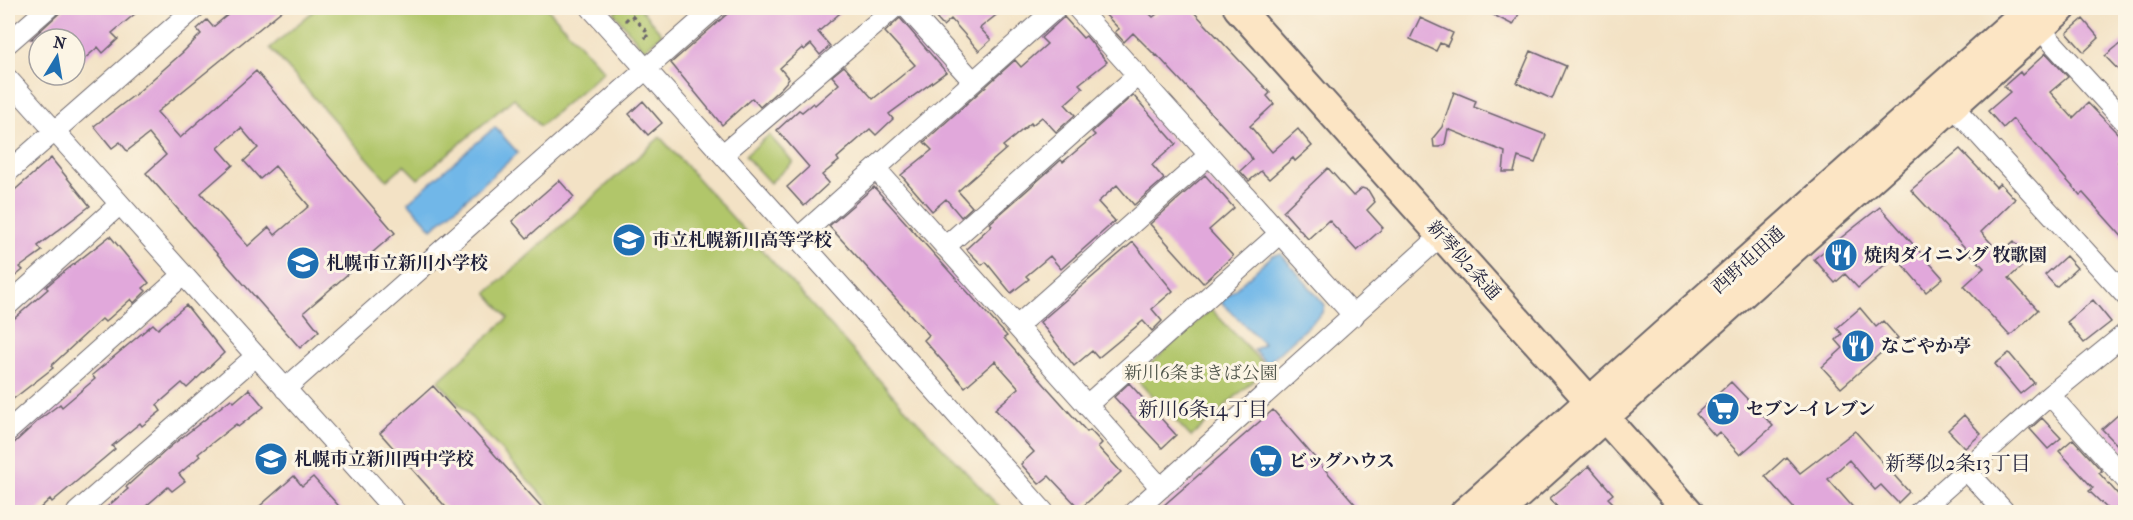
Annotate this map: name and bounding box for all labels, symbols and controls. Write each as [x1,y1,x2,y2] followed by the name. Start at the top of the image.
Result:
[27,27,87,87] north arrow
[52,32,68,53] text: N
[1423,216,1505,304] street label: 新琴似2条通
[611,222,647,258] school or university icon: 市立札幌新川高等学校
[1708,222,1789,298] street label: 西野屯田通
[652,230,832,251] place label: 市立札幌新川高等学校
[1823,237,1859,273] restaurant icon: 焼肉ダイニング 牧歌園
[285,245,321,281] school or university icon: 札幌市立新川小学校
[1864,245,2046,266] place label: 焼肉ダイニング 牧歌園
[326,253,488,274] place label: 札幌市立新川小学校
[1840,328,1876,364] restaurant icon: なごやか亭
[1881,336,1971,357] place label: なごやか亭
[1124,363,1278,384] park label: 新川6条まきば公園
[1705,391,1741,427] supermarket icon: セブン-イレブン
[1138,398,1268,421] district label: 新川6条14丁目
[1746,399,1875,420] place label: セブン-イレブン
[253,441,289,477] school or university icon: 札幌市立新川西中学校
[1248,443,1284,479] supermarket icon: ビッグハウス
[294,449,474,470] place label: 札幌市立新川西中学校
[1289,451,1395,472] place label: ビッグハウス
[1885,452,2031,475] district label: 新琴似2条13丁目

